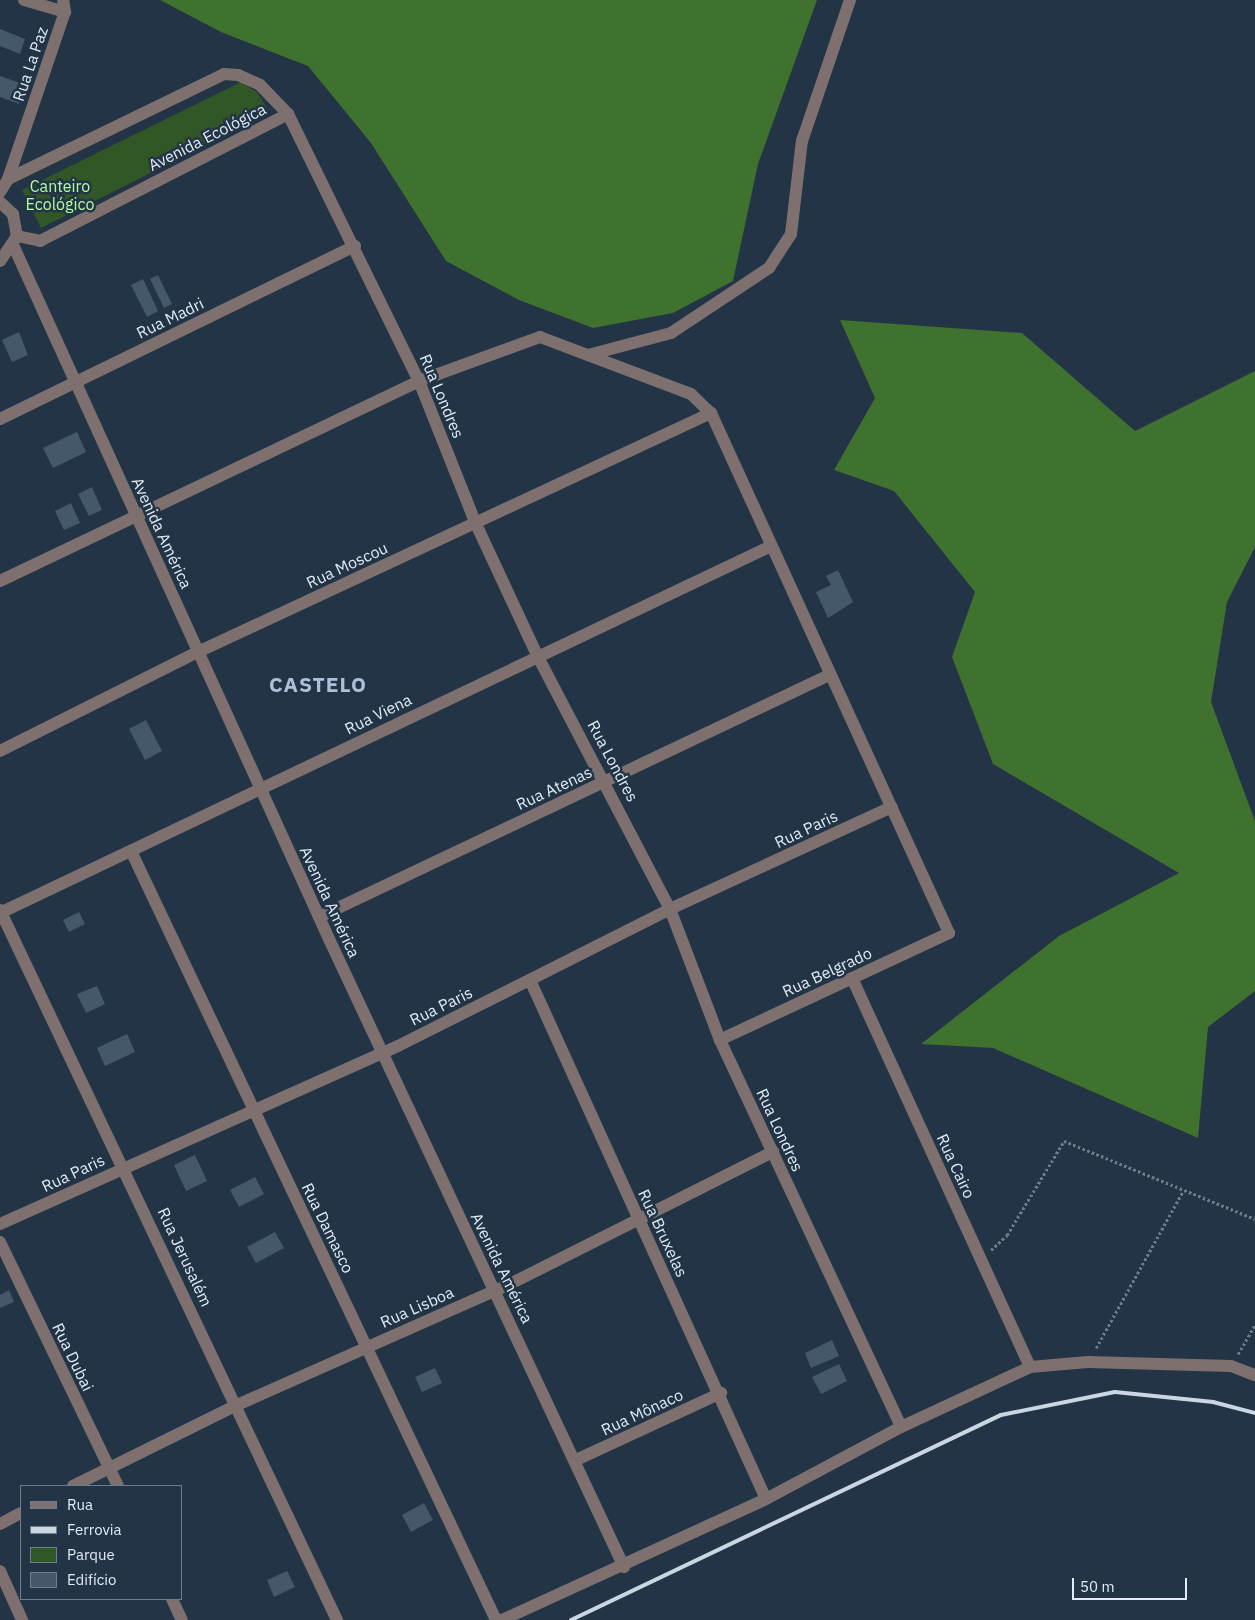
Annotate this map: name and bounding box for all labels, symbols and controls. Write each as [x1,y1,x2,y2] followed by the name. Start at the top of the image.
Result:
[8,24,52,104] street label: Rua La Paz
[145,99,269,175] street label: Avenida Ecológica
[26,176,94,214] park label: Canteiro Ecológico
[133,294,207,342] street label: Rua Madri
[416,351,468,441] street label: Rua Londres
[128,474,196,592] street label: Avenida América
[303,538,391,592] street label: Rua Moscou
[268,671,368,697] district label: CASTELO
[342,690,414,738] street label: Rua Viena
[584,717,642,805] street label: Rua Londres
[513,762,595,814] street label: Rua Atenas
[771,806,841,852] street label: Rua Paris
[296,843,364,961] street label: Avenida América
[779,943,875,1001] street label: Rua Belgrado
[407,983,475,1029] street label: Rua Paris
[752,1086,808,1174] street label: Rua Londres
[933,1131,979,1201] street label: Rua Cairo
[38,1150,108,1196] street label: Rua Paris
[298,1180,358,1276] street label: Rua Damasco
[634,1186,692,1280] street label: Rua Bruxelas
[154,1204,216,1310] street label: Rua Jerusalém
[467,1210,537,1326] street label: Avenida América
[377,1282,457,1332] street label: Rua Lisboa
[48,1320,98,1394] street label: Rua Dubai
[598,1385,686,1439] street label: Rua Mônaco
[20,1485,182,1600] legend
[67,1495,93,1514] text: Rua
[67,1520,122,1539] text: Ferrovia
[67,1545,115,1564] text: Parque
[1075,1568,1190,1600] scale bar
[67,1570,116,1589] text: Edifício
[1080,1577,1115,1596] text: 50 m

